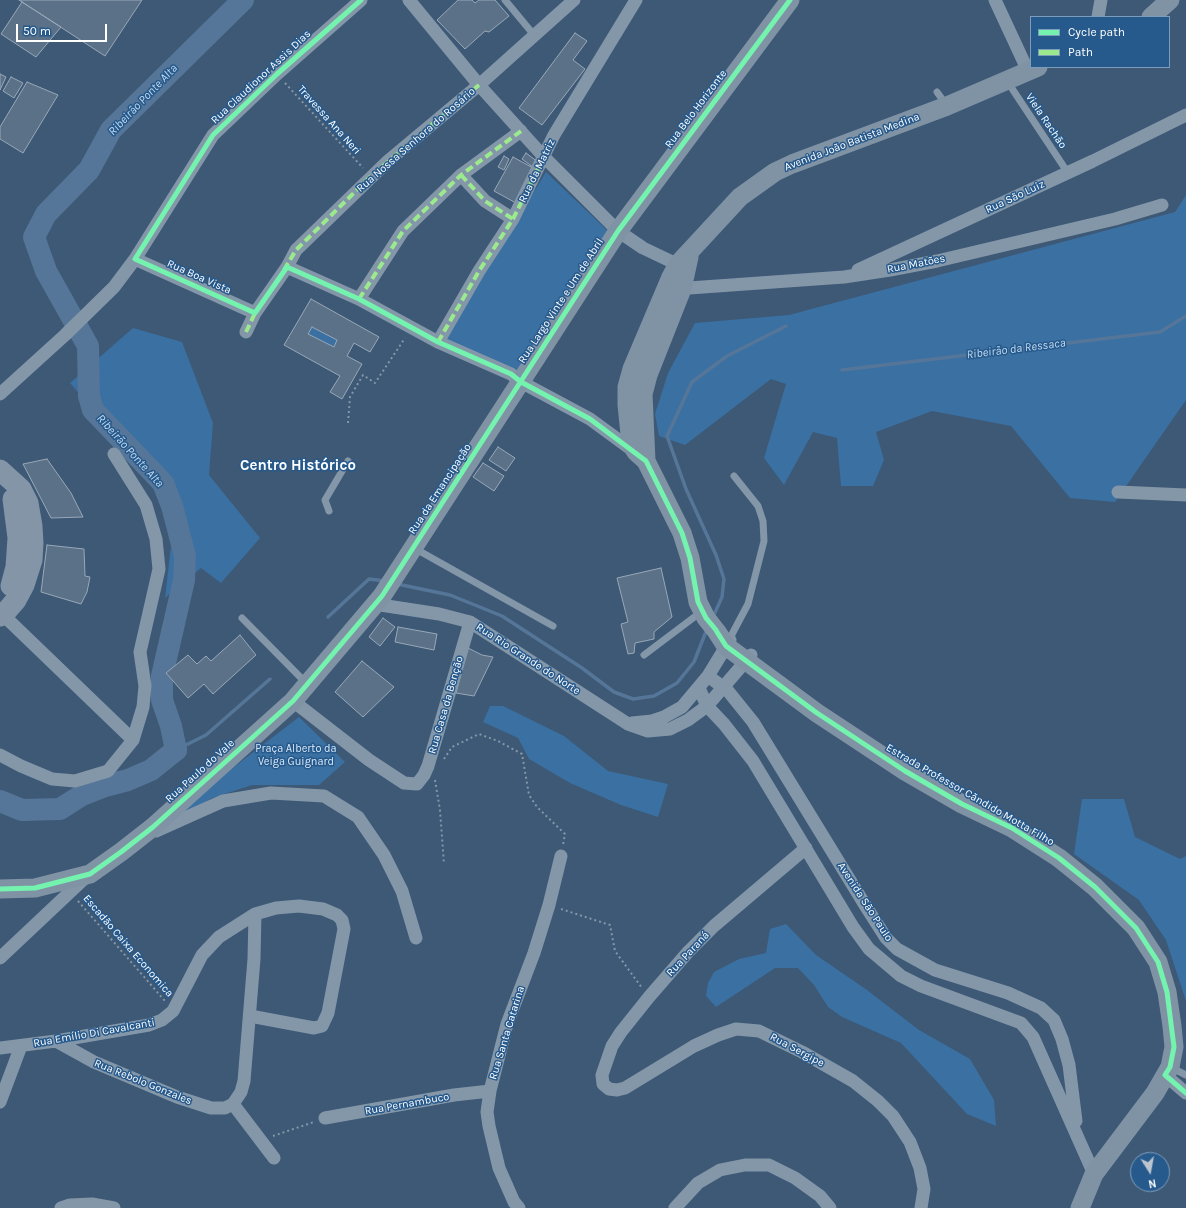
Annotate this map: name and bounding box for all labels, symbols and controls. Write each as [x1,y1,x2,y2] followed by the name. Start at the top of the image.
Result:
[18,16,109,42] scale bar
[1030,16,1170,68] legend
[23,24,51,38] text: 50 m
[1068,25,1125,39] text: Cycle path
[208,27,314,127] street label: Rua Claudionor Assis Dias
[1068,45,1093,59] text: Path
[105,61,181,139] water label: Ribeirão Ponte Alta
[662,67,730,151] street label: Rua Belo Horizonte
[295,83,363,157] street label: Travessa Ana Neri
[354,85,478,195] street label: Rua Nossa Senhora do Rosário
[1023,91,1069,151] street label: Viela Rachão
[782,110,922,174] street label: Avenida João Batista Medina
[516,137,558,205] street label: Rua da Matriz
[983,178,1047,216] street label: Rua São Luiz
[516,236,606,366] street label: Rua Largo Vinte e Um de Abril
[886,252,946,276] street label: Rua Matões
[165,257,233,297] street label: Rua Boa Vista
[966,336,1066,362] water label: Ribeirão da Ressaca
[93,411,167,491] water label: Ribeirão Ponte Alta
[406,441,474,537] street label: Rua da Emancipação
[240,457,356,475] district label: Centro Histórico
[473,620,583,698] street label: Rua Rio Grande do Norte
[426,654,466,756] street label: Rua Casa da Benção
[163,737,237,805] street label: Rua Paulo do Vale
[883,741,1057,849] street label: Estrada Professor Cãndido Motta Filho
[255,742,337,768] park label: Praça Alberto da Veiga Guignard
[835,860,895,944] street label: Avenida São Paulo
[80,892,176,1000] street label: Escadão Caixa Economica
[664,929,712,979] street label: Rua Paraná
[486,985,528,1081] street label: Rua Santa Catarina
[32,1016,156,1050] street label: Rua Emílio Di Cavalcanti
[768,1030,826,1070] street label: Rua Sergipe
[92,1056,194,1108] street label: Rua Rebolo Gonzales
[364,1090,450,1118] street label: Rua Pernambuco
[1130,1152,1170,1192] north arrow
[1147,1176,1157,1190] text: N

